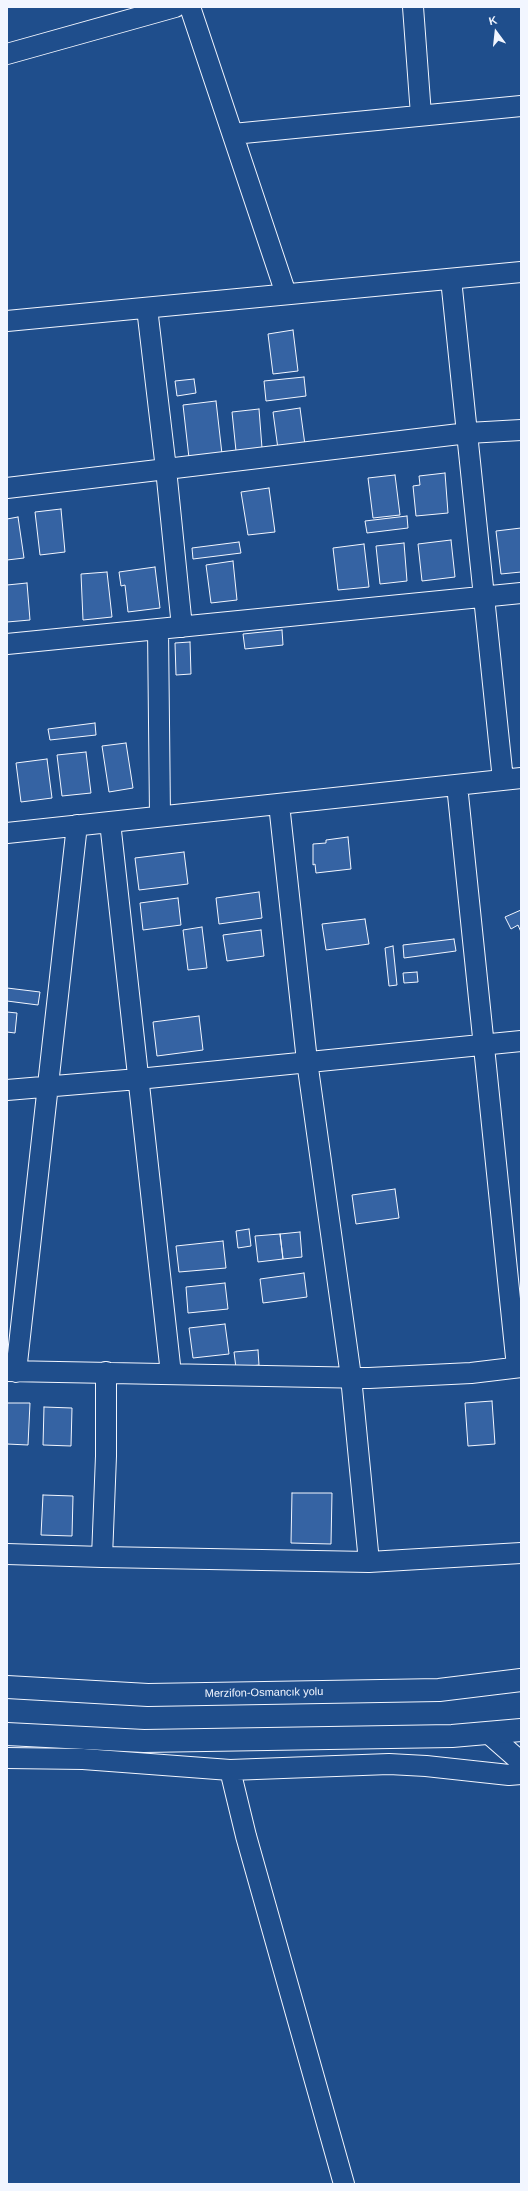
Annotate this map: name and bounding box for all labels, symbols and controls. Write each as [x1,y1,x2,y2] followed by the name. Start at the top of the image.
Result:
[476,12,516,52] north arrow
[487,14,498,27] text: K
[205,1685,323,1701] street label: Merzifon-Osmancık yolu

